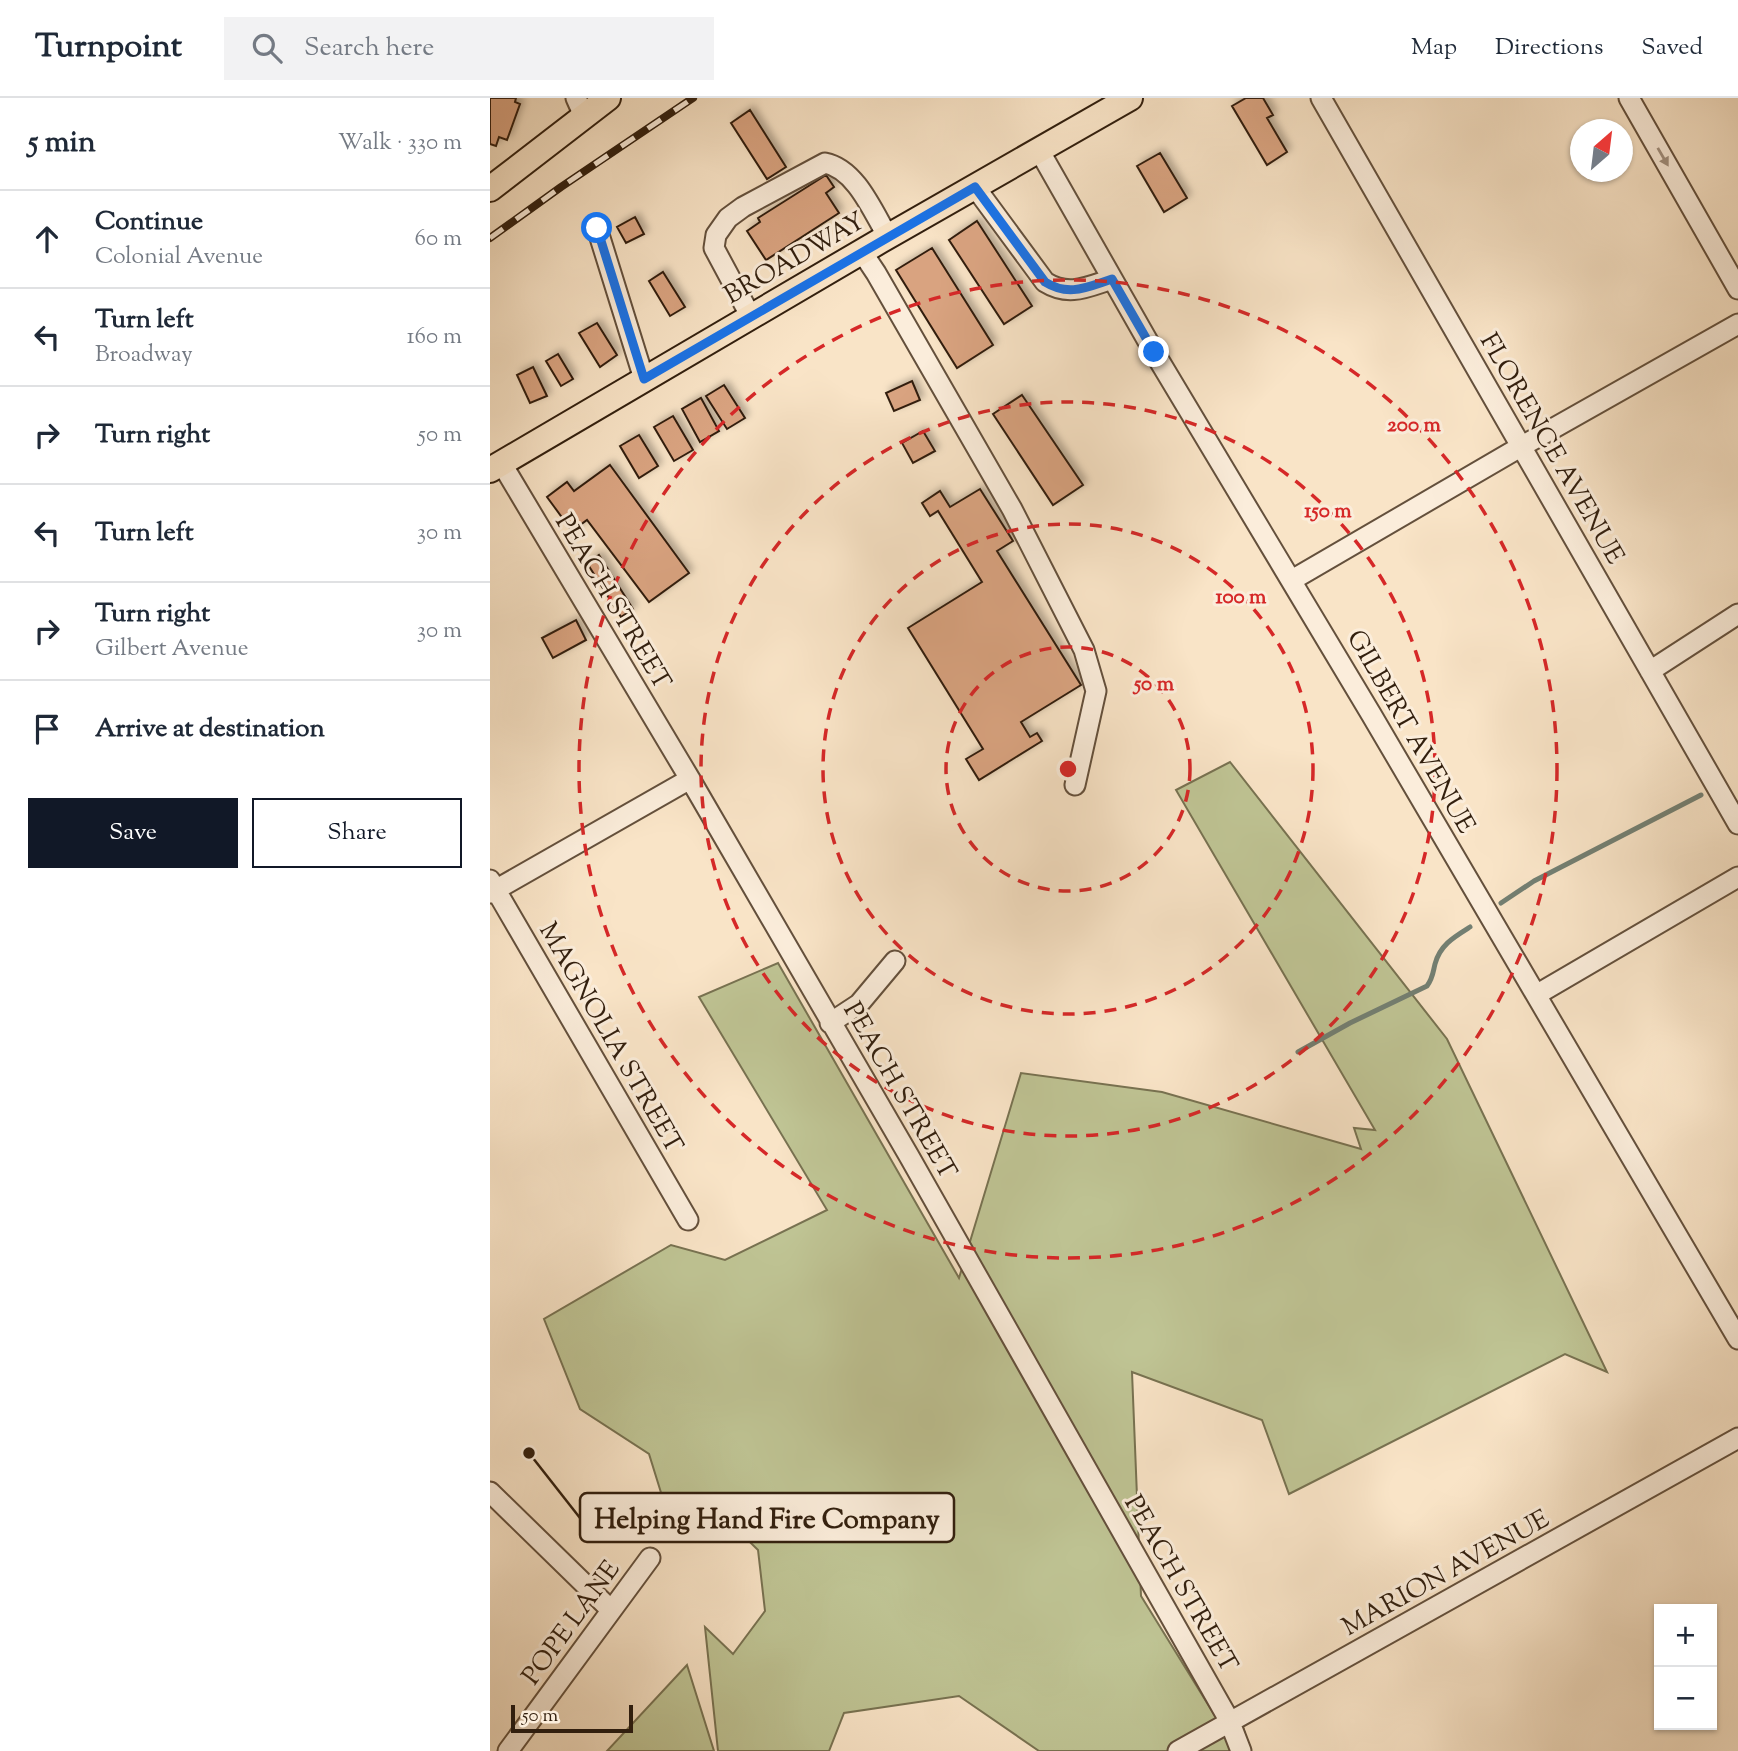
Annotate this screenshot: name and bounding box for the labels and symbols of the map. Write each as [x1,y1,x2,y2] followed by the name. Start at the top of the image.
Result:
[1570,119,1633,182] north arrow
[1656,148,1669,167] one-way arrow
[718,204,873,315] street label: BROADWAY
[581,212,612,243] route start
[1469,327,1632,572] street label: FLORENCE AVENUE
[1138,336,1169,367] route end
[1387,411,1442,441] text: 200 m
[1304,497,1352,527] text: 150 m
[545,507,679,697] street label: PEACH STREET
[1216,583,1267,613] text: 100 m
[1336,624,1483,841] street label: GILBERT AVENUE
[1132,670,1175,700] text: 50 m
[1056,757,1080,781] centre of rings
[529,916,691,1160] street label: MAGNOLIA STREET
[833,996,965,1187] street label: PEACH STREET
[1114,1489,1246,1680] street label: PEACH STREET
[580,1493,954,1542] callout: Helping Hand Fire Company
[594,1501,940,1541] text: Helping Hand Fire Company
[1336,1502,1557,1647] street label: MARION AVENUE
[514,1553,630,1693] street label: POPE LANE
[511,1702,634,1734] scale bar

